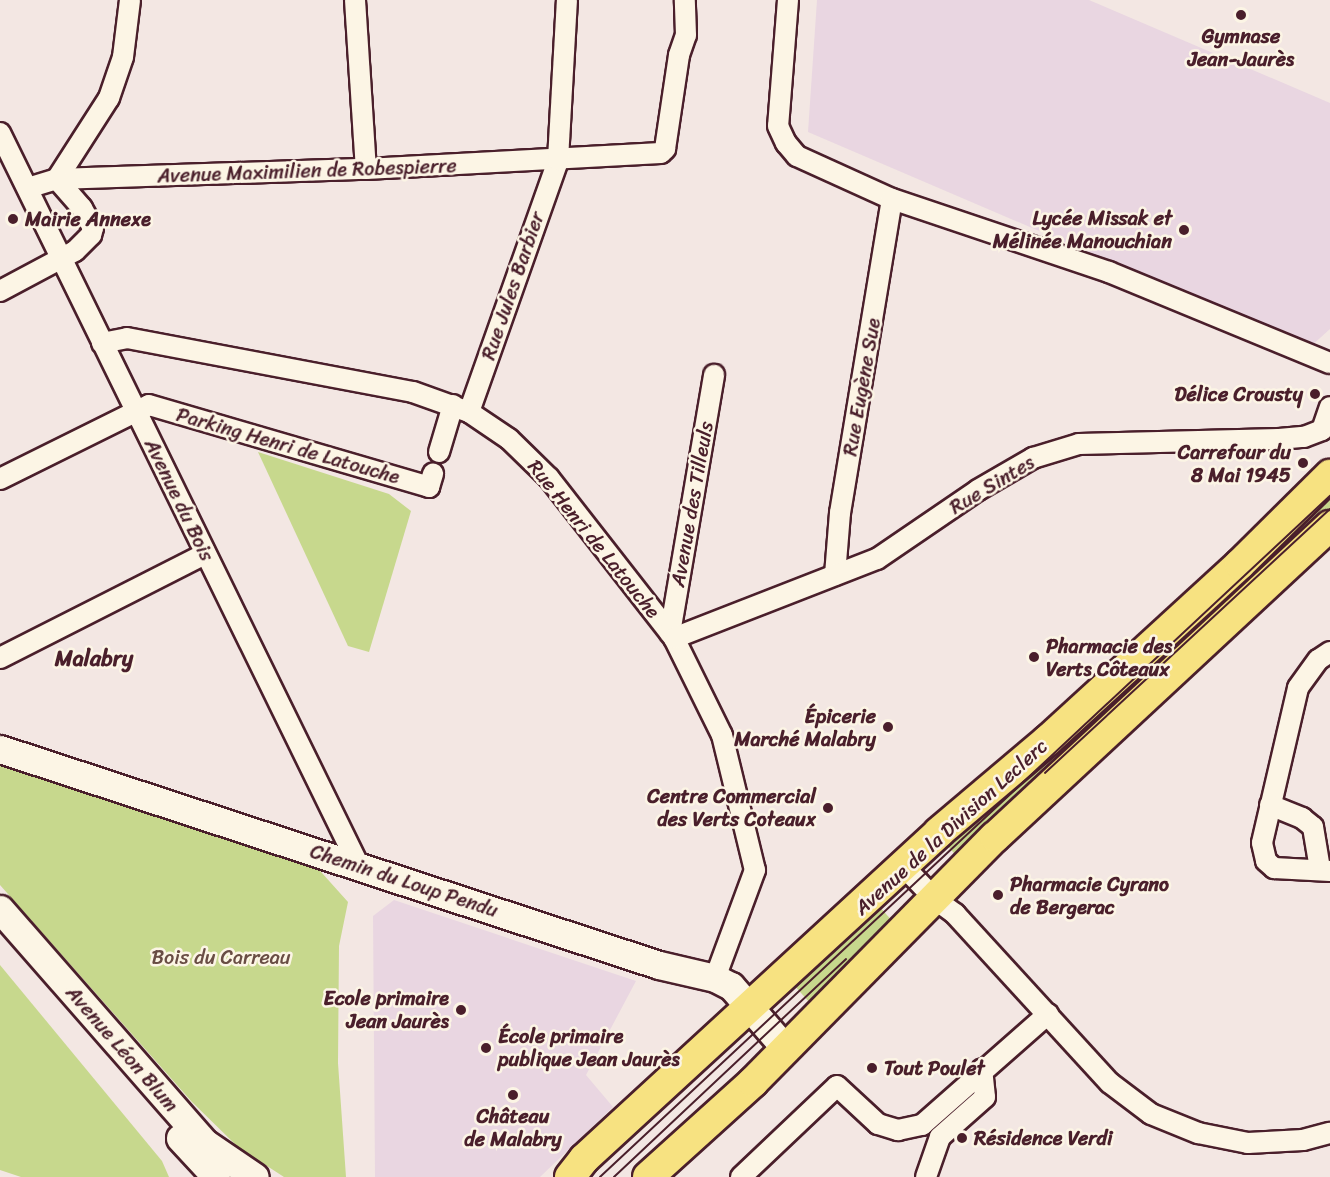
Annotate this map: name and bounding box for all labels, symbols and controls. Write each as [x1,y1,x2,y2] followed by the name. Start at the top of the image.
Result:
[1234,8,1248,22] marker: Gymnase Jean-Jaurès
[1188,24,1294,71] place label: Gymnase Jean-Jaurès
[156,154,458,188] street label: Avenue Maximilien de Robespierre
[25,207,152,231] place label: Mairie Annexe
[993,207,1172,254] place label: Lycée Missak et Mélinée Manouchian
[477,209,549,363] street label: Rue Jules Barbier
[6,212,20,226] marker: Mairie Annexe
[1177,223,1191,237] marker: Lycée Missak et Mélinée Manouchian
[838,316,886,458] street label: Rue Eugène Sue
[1175,382,1303,406] place label: Délice Crousty
[1308,387,1322,401] marker: Délice Crousty
[173,402,403,490] street label: Parking Henri de Latouche
[666,419,718,589] street label: Avenue des Tilleuls
[139,435,219,565] street label: Avenue du Bois
[1178,440,1291,487] place label: Carrefour du 8 Mai 1945
[945,450,1039,520] street label: Rue Sintes
[522,454,666,624] street label: Rue Henri de Latouche
[1296,456,1310,470] marker: Carrefour du 8 Mai 1945
[1046,634,1173,681] place label: Pharmacie des Verts Côteaux
[55,646,133,672] district label: Malabry
[1027,650,1041,664] marker: Pharmacie des Verts Côteaux
[734,704,876,751] place label: Épicerie Marché Malabry
[881,720,895,734] marker: Épicerie Marché Malabry
[849,733,1053,921] street label: Avenue de la Division Leclerc
[647,784,816,831] place label: Centre Commercial des Verts Coteaux
[821,801,835,815] marker: Centre Commercial des Verts Coteaux
[307,839,501,923] street label: Chemin du Loup Pendu
[1010,872,1169,919] place label: Pharmacie Cyrano de Bergerac
[991,888,1005,902] marker: Pharmacie Cyrano de Bergerac
[151,945,291,969] park label: Bois du Carreau
[61,981,183,1117] street label: Avenue Léon Blum
[323,987,449,1034] place label: Ecole primaire Jean Jaurès
[454,1003,468,1017] marker: Ecole primaire Jean Jaurès
[498,1024,681,1071] place label: École primaire publique Jean Jaurès
[479,1041,493,1055] marker: École primaire publique Jean Jaurès
[884,1056,985,1080] place label: Tout Poulet
[865,1061,879,1075] marker: Tout Poulet
[506,1088,520,1102] marker: Château de Malabry
[464,1104,562,1151] place label: Château de Malabry
[974,1126,1112,1150] place label: Résidence Verdi
[955,1131,969,1145] marker: Résidence Verdi

